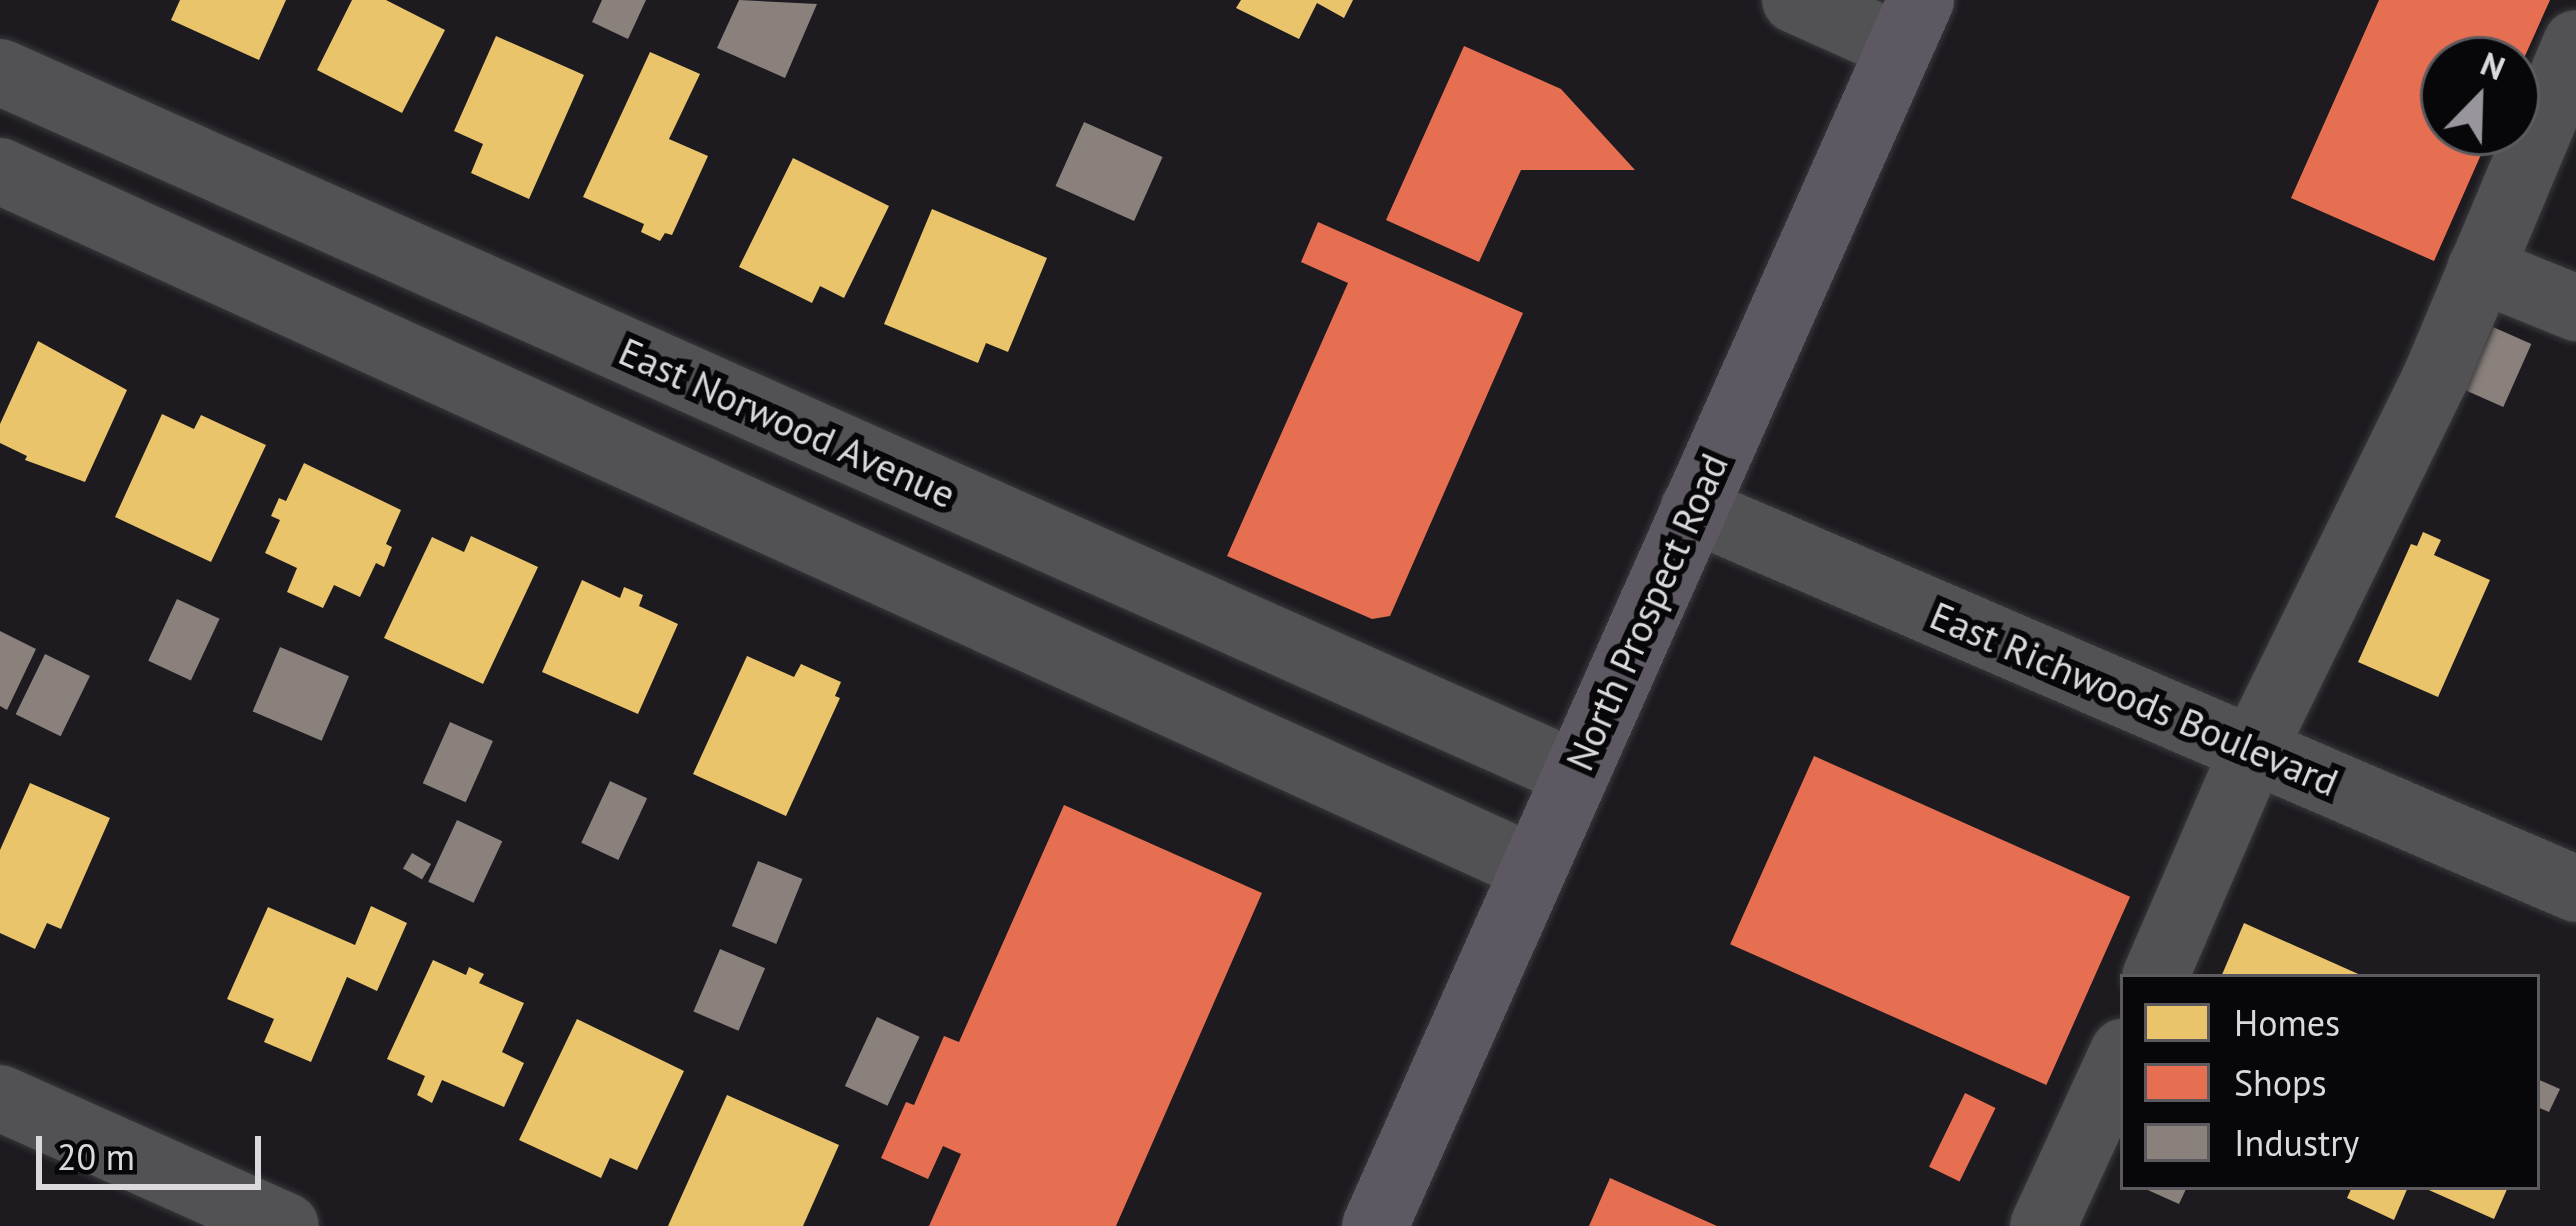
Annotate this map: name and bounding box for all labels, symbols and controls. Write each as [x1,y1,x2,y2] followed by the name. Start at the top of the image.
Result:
[2420,36,2540,156] north arrow
[2475,41,2511,89] text: N
[611,328,963,518] street label: East Norwood Avenue
[1556,446,1738,778] street label: North Prospect Road
[1923,592,2345,806] street label: East Richwoods Boulevard
[2120,974,2540,1190] legend
[2234,999,2340,1046] text: Homes
[2234,1059,2327,1106] text: Shops
[42,1112,267,1186] scale bar
[2234,1119,2359,1166] text: Industry
[57,1133,135,1180] text: 20 m

